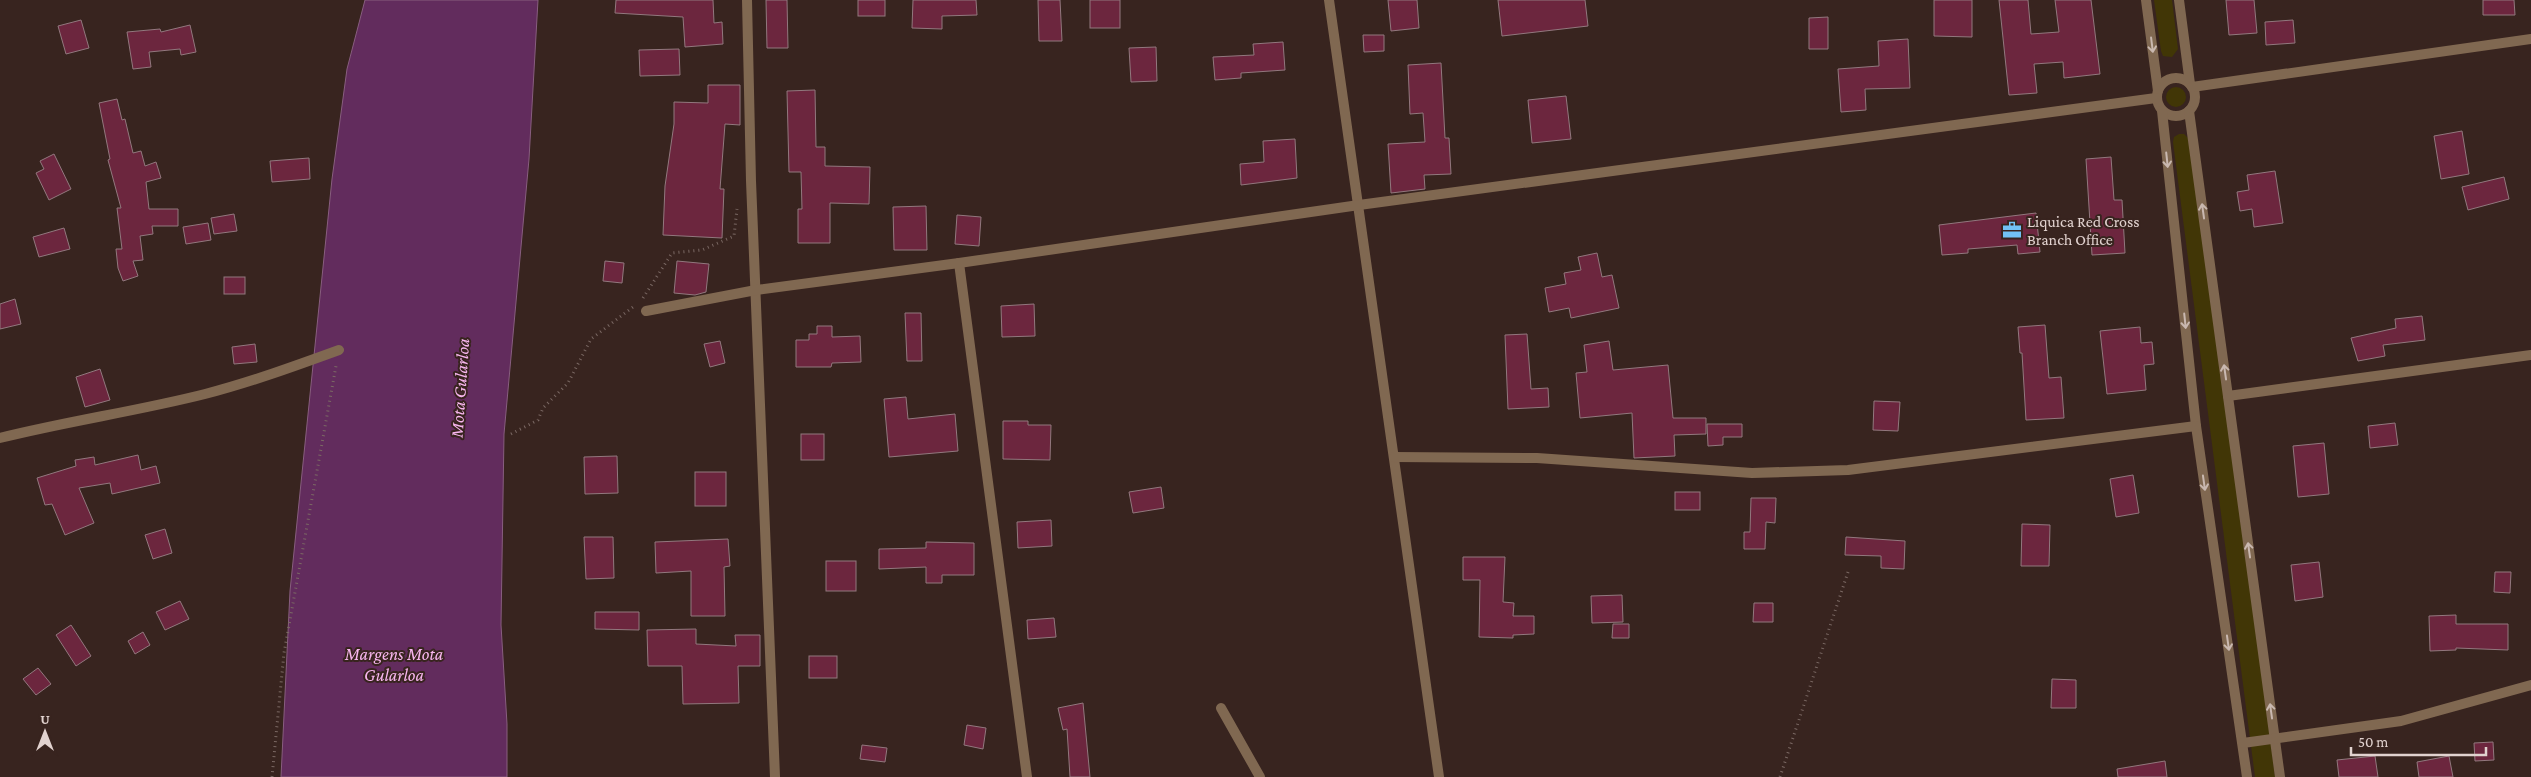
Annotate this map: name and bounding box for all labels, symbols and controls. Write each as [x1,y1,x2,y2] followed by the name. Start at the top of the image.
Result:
[2147,37,2157,53] one-way arrow
[2163,152,2172,168] one-way arrow
[2198,203,2208,219] one-way arrow
[2027,213,2139,248] place label: Liquica Red Cross Branch Office
[2001,219,2023,241] office icon: Liquica Red Cross Branch Office
[2180,313,2190,329] one-way arrow
[446,337,473,439] water label: Mota Gularloa
[2220,364,2230,380] one-way arrow
[2200,474,2210,490] one-way arrow
[2244,543,2254,559] one-way arrow
[2223,635,2233,651] one-way arrow
[344,644,444,685] water label: Margens Mota Gularloa
[2266,704,2276,720] one-way arrow
[20,707,70,757] north arrow
[40,711,50,727] text: U
[2351,724,2486,756] scale bar
[2358,734,2388,750] text: 50 m

